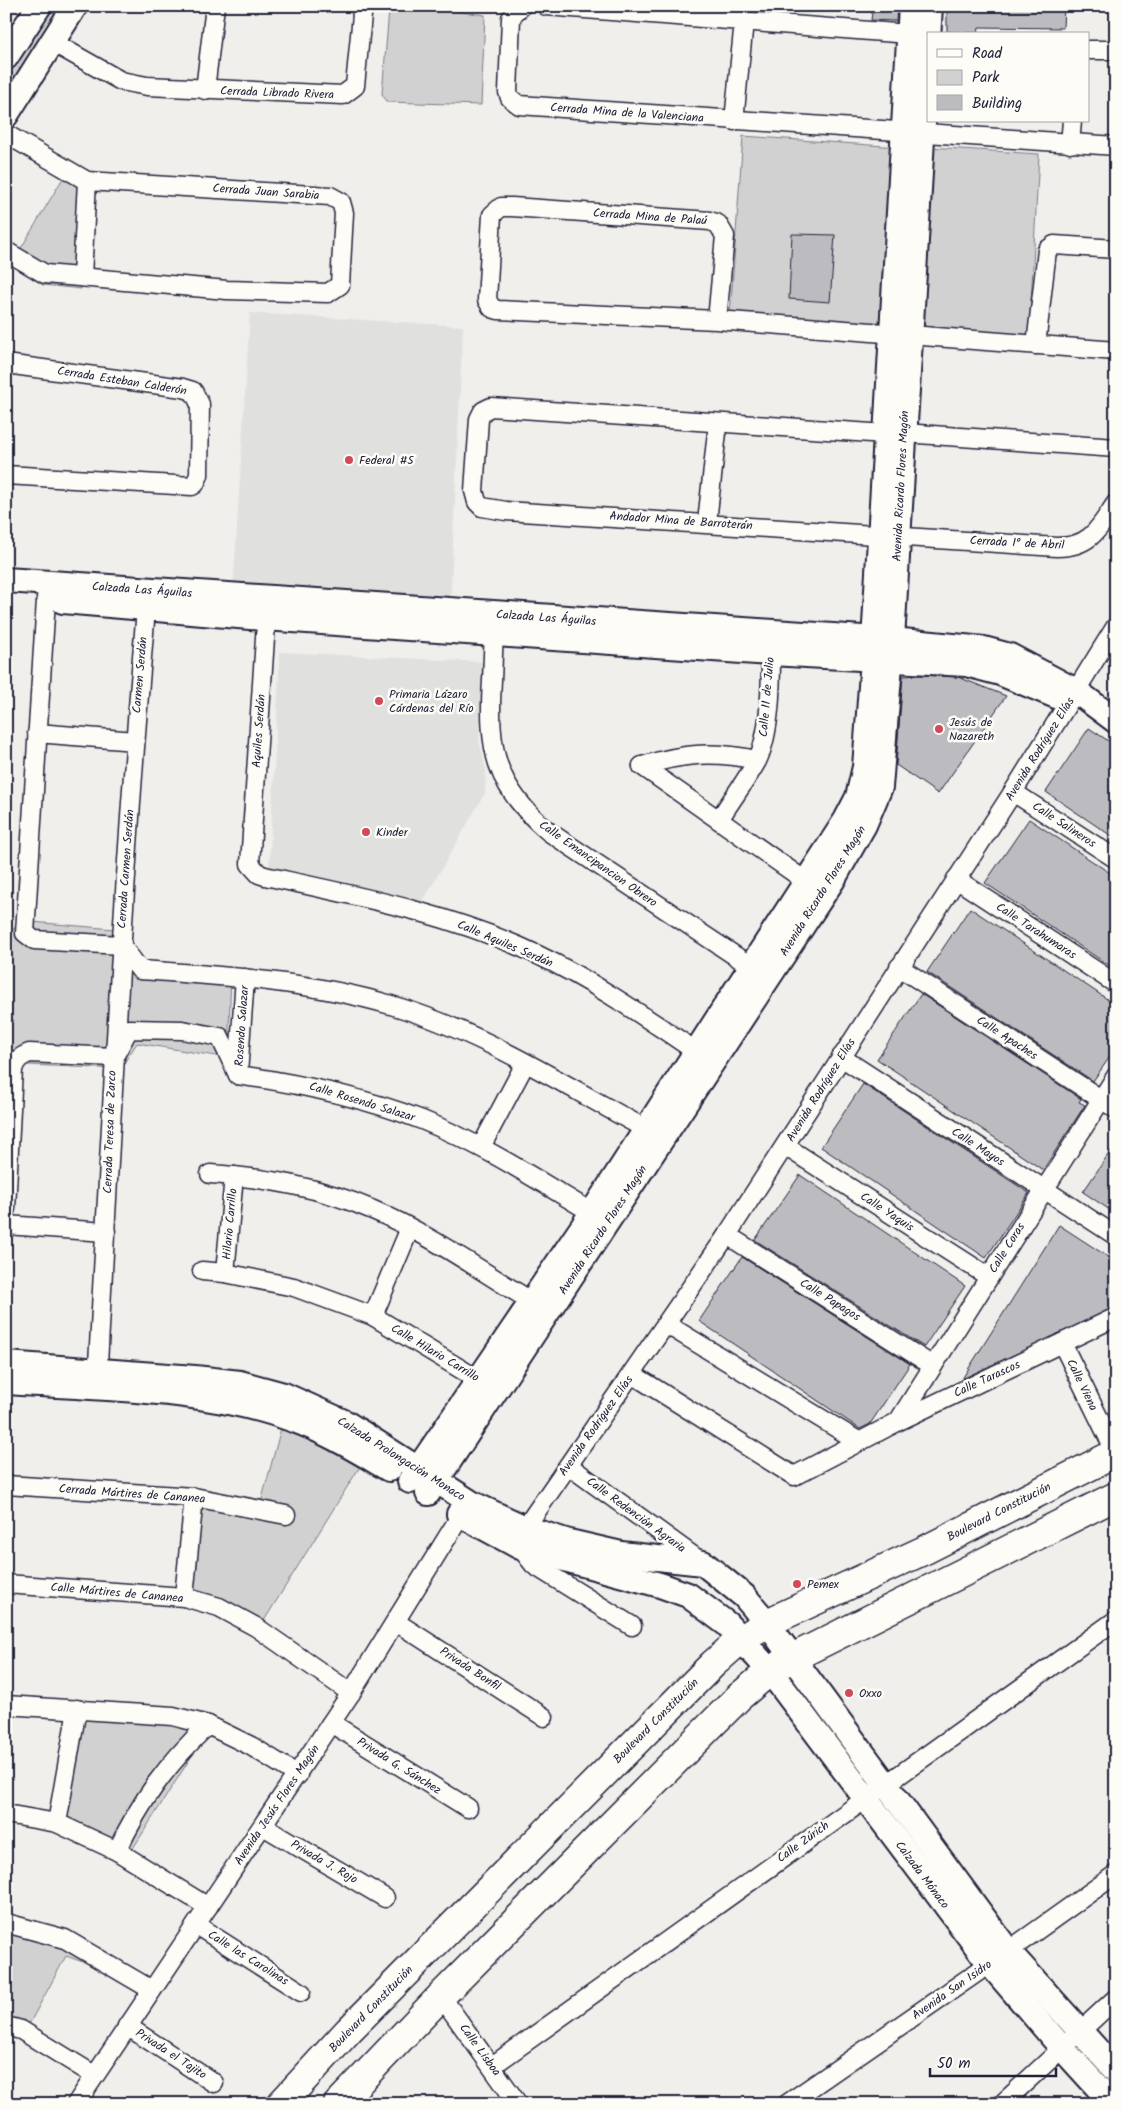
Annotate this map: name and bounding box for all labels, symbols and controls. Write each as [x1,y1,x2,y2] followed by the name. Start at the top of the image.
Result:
[927,32,1090,122] legend
[972,42,1003,66] text: Road
[972,66,1000,90] text: Park
[220,82,335,104] street label: Cerrada Librado Rivera
[972,92,1022,116] text: Building
[550,98,705,128] street label: Cerrada Mina de la Valenciana
[212,179,320,205] street label: Cerrada Juan Sarabia
[592,204,708,230] street label: Cerrada Mina de Palaú
[56,361,188,401] street label: Cerrada Esteban Calderón
[888,410,914,562] street label: Avenida Ricardo Flores Magón
[359,451,415,470] place label: Federal #5
[343,454,355,466] marker: Federal #5
[609,507,753,535] street label: Andador Mina de Barroterán
[969,531,1065,555] street label: Cerrada 1° de Abril
[91,577,193,603] street label: Calzada Las Águilas
[495,605,597,631] street label: Calzada Las Águilas
[127,636,153,714] street label: Carmen Serdán
[754,656,780,738] street label: Calle 11 de Julio
[389,685,474,718] place label: Primaria Lázaro Cárdenas del Río
[1000,693,1080,805] street label: Avenida Rodríguez Elías
[247,694,271,768] street label: Aquiles Serdán
[373,695,385,707] marker: Primaria Lázaro Cárdenas del Río
[949,713,994,746] place label: Jesús de Nazareth
[933,723,945,735] marker: Jesús de Nazareth
[1028,797,1100,853] street label: Calle Salineros
[112,809,140,929] street label: Cerrada Carmen Serdán
[535,816,661,912] street label: Calle Emancipancion Obrero
[775,822,871,960] street label: Avenida Ricardo Flores Magón
[376,823,409,842] place label: Kinder
[360,826,372,838] marker: Kinder
[992,898,1080,964] street label: Calle Tarahumaras
[454,915,556,973] street label: Calle Aquiles Serdán
[230,984,254,1067] street label: Rosendo Salazar
[973,1011,1041,1065] street label: Calle Apaches
[781,1034,861,1146] street label: Avenida Rodríguez Elías
[98,1070,122,1194] street label: Cerrada Teresa de Zarco
[307,1077,418,1127] street label: Calle Rosendo Salazar
[948,1123,1008,1171] street label: Calle Mayos
[554,1161,652,1299] street label: Avenida Ricardo Flores Magón
[856,1187,918,1237] street label: Calle Yaquis
[217,1188,243,1260] street label: Hilario Carrillo
[984,1219,1030,1277] street label: Calle Coras
[796,1274,864,1326] street label: Calle Papagos
[387,1319,483,1387] street label: Calle Hilario Carrillo
[951,1355,1023,1403] street label: Calle Tarascos
[1061,1356,1103,1414] street label: Calle Viena
[554,1372,638,1480] street label: Avenida Rodríguez Elías
[333,1412,469,1506] street label: Calzada Prolongación Monaco
[582,1472,690,1558] street label: Calle Redención Agraria
[944,1477,1054,1547] street label: Boulevard Constitución
[58,1479,206,1509] street label: Cerrada Mártires de Cananea
[807,1575,840,1594] place label: Pemex
[50,1578,185,1608] street label: Calle Mártires de Cananea
[791,1578,803,1590] marker: Pemex
[436,1642,504,1696] street label: Privada Bonfil
[609,1674,703,1768] street label: Boulevard Constitución
[859,1684,882,1703] place label: Oxxo
[843,1687,855,1699] marker: Oxxo
[353,1732,445,1800] street label: Privada G. Sánchez
[229,1741,325,1869] street label: Avenida Jesús Flores Magón
[773,1816,833,1868] street label: Calle Zúrich
[287,1835,361,1889] street label: Privada J. Rojo
[890,1837,954,1913] street label: Calzada Mónaco
[204,1925,292,1991] street label: Calle las Carolinas
[908,1955,996,2025] street label: Avenida San Isidro
[324,1961,418,2057] street label: Boulevard Constitución
[454,2020,506,2080] street label: Calle Lisboa
[132,2024,210,2084] street label: Privada el Tajito
[930,2045,1056,2077] scale bar
[937,2052,971,2076] text: 50 m

